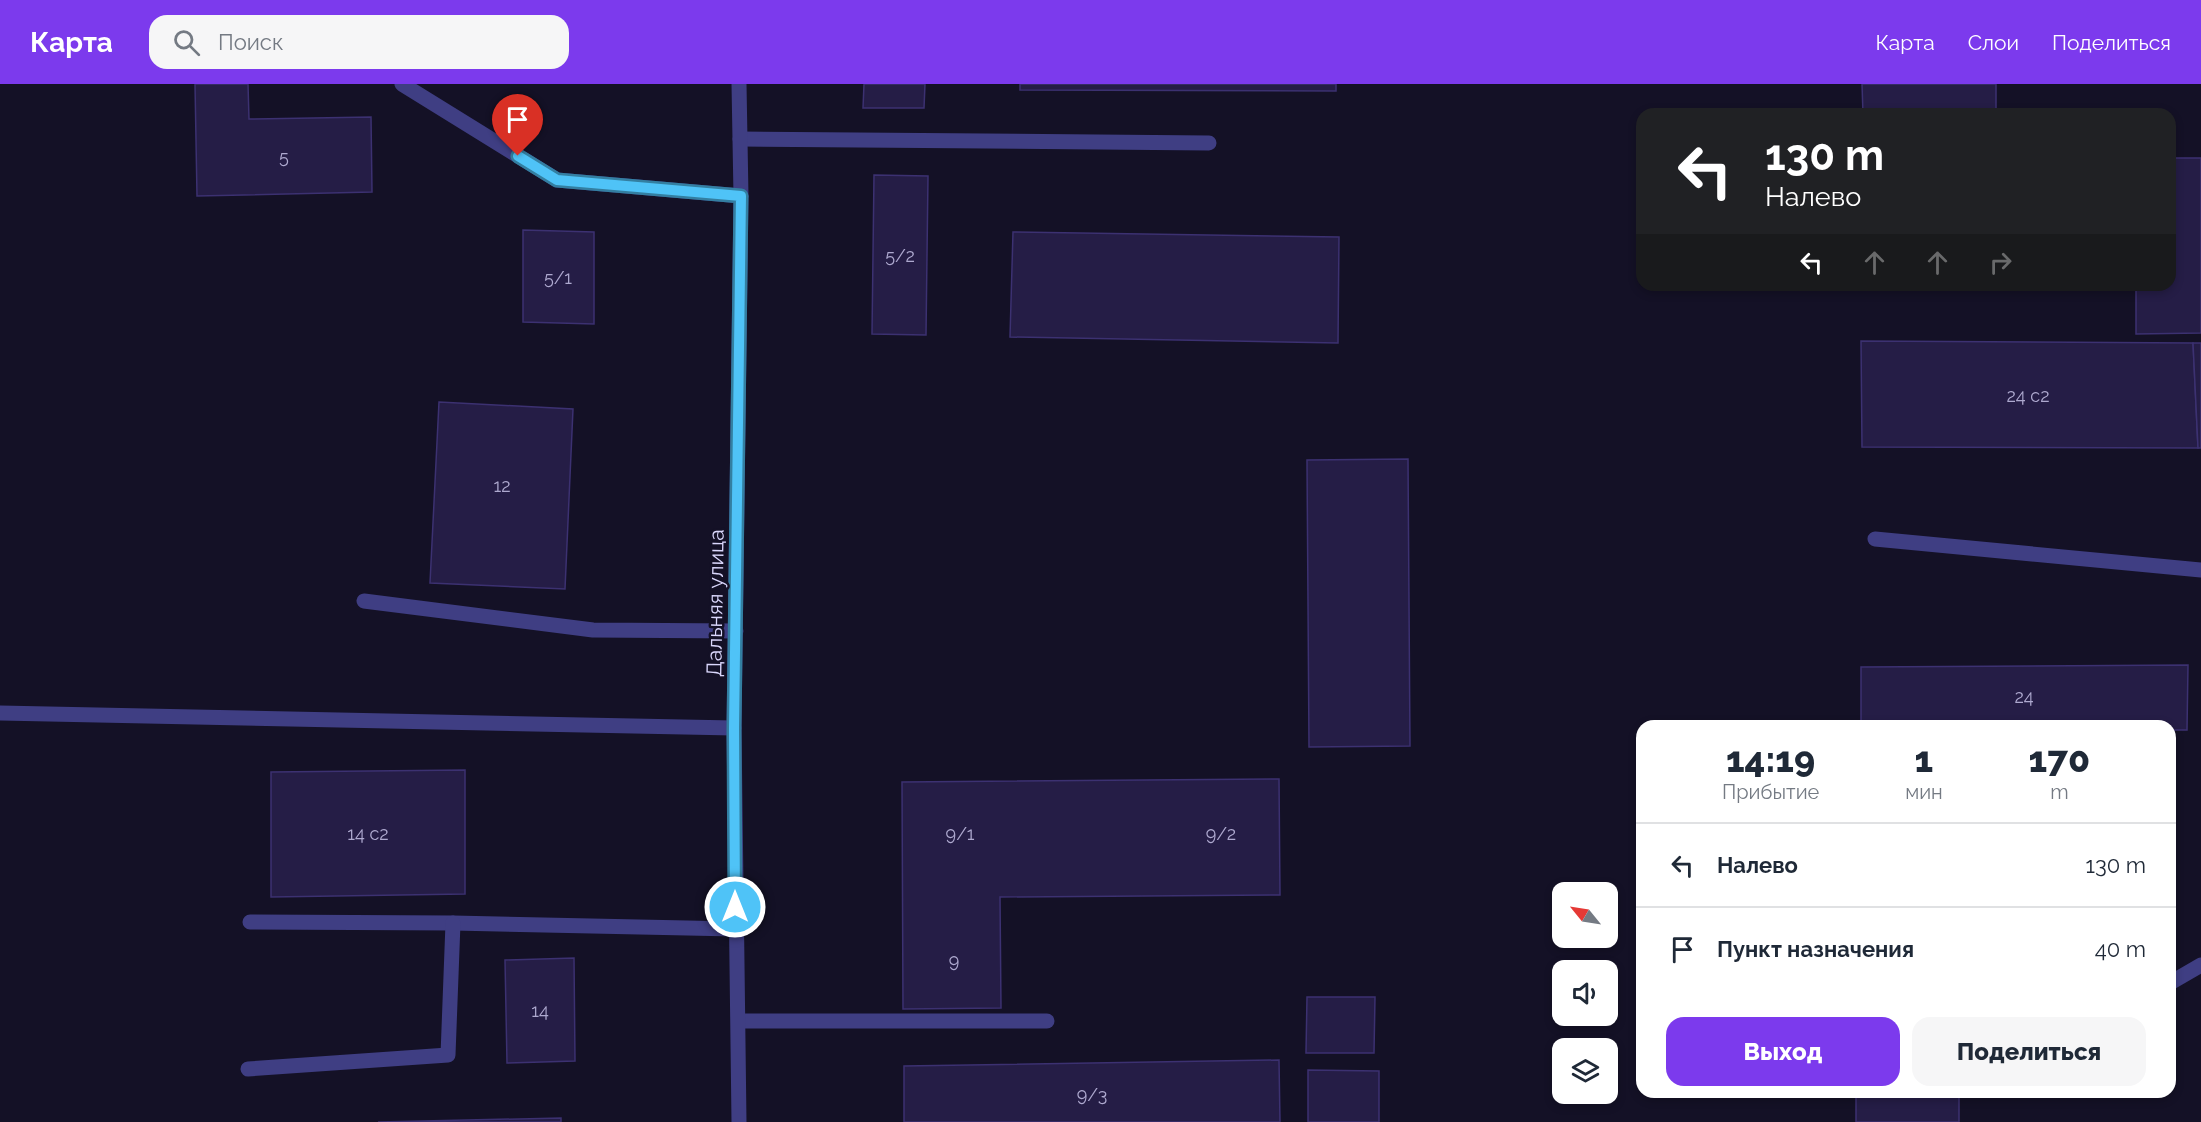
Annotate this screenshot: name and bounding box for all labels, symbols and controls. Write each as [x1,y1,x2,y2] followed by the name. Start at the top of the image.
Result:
[149,15,569,69] search box
[30,26,113,59] text: Карта
[170,26,203,59] icon: search
[218,29,283,55] text: Поиск
[1876,30,1935,55] text: Карта
[1968,30,2019,55] text: Слои
[2052,30,2171,55] text: Поделиться
[492,94,543,156] pin
[501,103,534,136] icon: arrive
[1765,131,1884,180] text: 130 m
[1666,132,1744,210] icon: left
[279,146,289,167] house number: 5
[1765,181,1861,212] text: Налево
[885,245,915,266] house number: 5/2
[1795,246,1828,279] icon: left
[1858,246,1891,279] icon: ahead
[1921,246,1954,279] icon: ahead
[1984,246,2017,279] icon: right
[544,267,572,288] house number: 5/1
[2006,385,2050,406] house number: 24 с2
[493,475,511,496] house number: 12
[701,529,729,677] street label: Дальняя улица
[2014,686,2034,707] house number: 24
[1726,738,1815,780] text: 14:19
[1915,738,1933,780] text: 1
[2029,738,2090,780] text: 170
[1722,780,1819,804] text: Прибытие
[1905,780,1943,804] text: мин
[2050,780,2069,804] text: m
[347,823,389,844] house number: 14 с2
[946,823,975,844] house number: 9/1
[1206,823,1236,844] house number: 9/2
[1666,849,1699,882] icon: left
[1717,852,1798,878] text: Налево
[2086,852,2146,878] text: 130 m
[703,875,767,939] position arrow
[1552,882,1618,948] north arrow
[1552,882,1618,1104] map controls
[1666,933,1699,966] icon: arrive
[1717,936,1914,962] text: Пункт назначения
[2095,936,2146,962] text: 40 m
[949,950,959,971] house number: 9
[1552,960,1618,1026] button: sound
[531,1000,549,1021] house number: 14
[1666,1017,1900,1086] button: Выход
[1912,1017,2146,1086] button: Поделиться
[1552,1038,1618,1104] button: layers
[1077,1084,1107,1105] house number: 9/3

